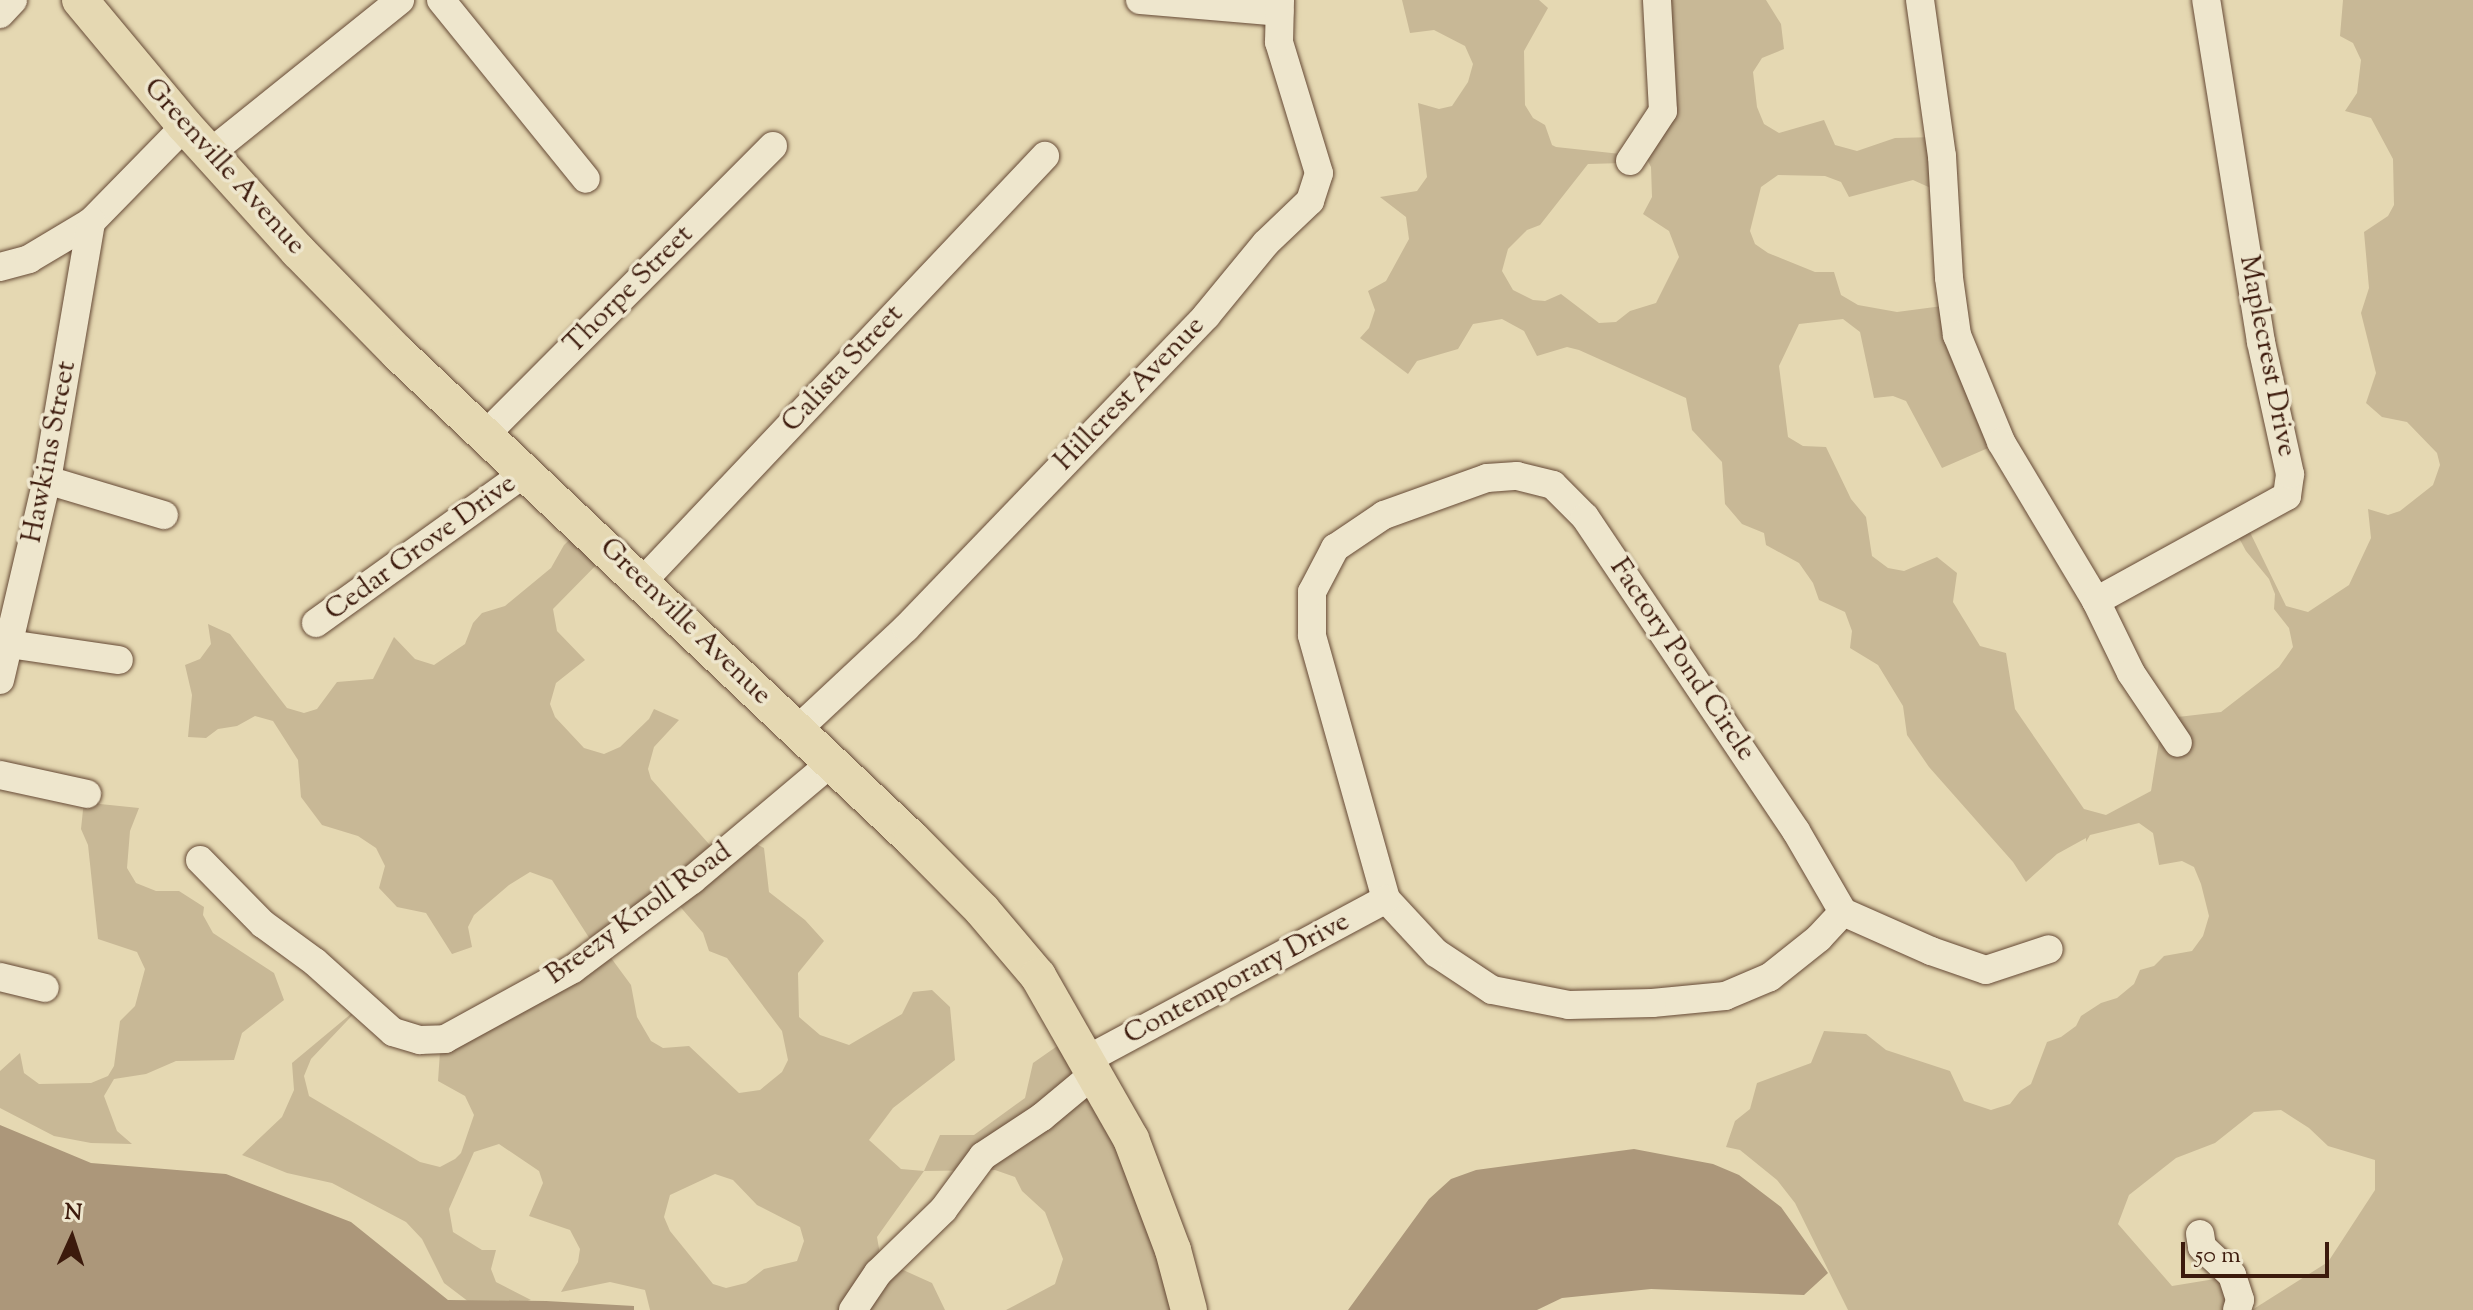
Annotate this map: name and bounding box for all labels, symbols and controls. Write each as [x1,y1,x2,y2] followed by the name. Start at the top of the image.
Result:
[136,72,312,262] street label: Greenville Avenue
[558,219,700,361] street label: Thorpe Street
[2231,252,2303,460] street label: Maplecrest Drive
[775,298,911,440] street label: Calista Street
[1048,310,1212,478] street label: Hillcrest Avenue
[16,358,84,546] street label: Hawkins Street
[319,467,523,629] street label: Cedar Grove Drive
[592,532,778,712] street label: Greenville Avenue
[1602,552,1762,768] street label: Factory Pond Circle
[540,835,738,993] street label: Breezy Knoll Road
[1119,905,1355,1053] street label: Contemporary Drive
[32,1198,112,1278] north arrow
[64,1198,83,1230] text: N
[2185,1226,2333,1276] scale bar
[2195,1239,2241,1273] text: 50 m

